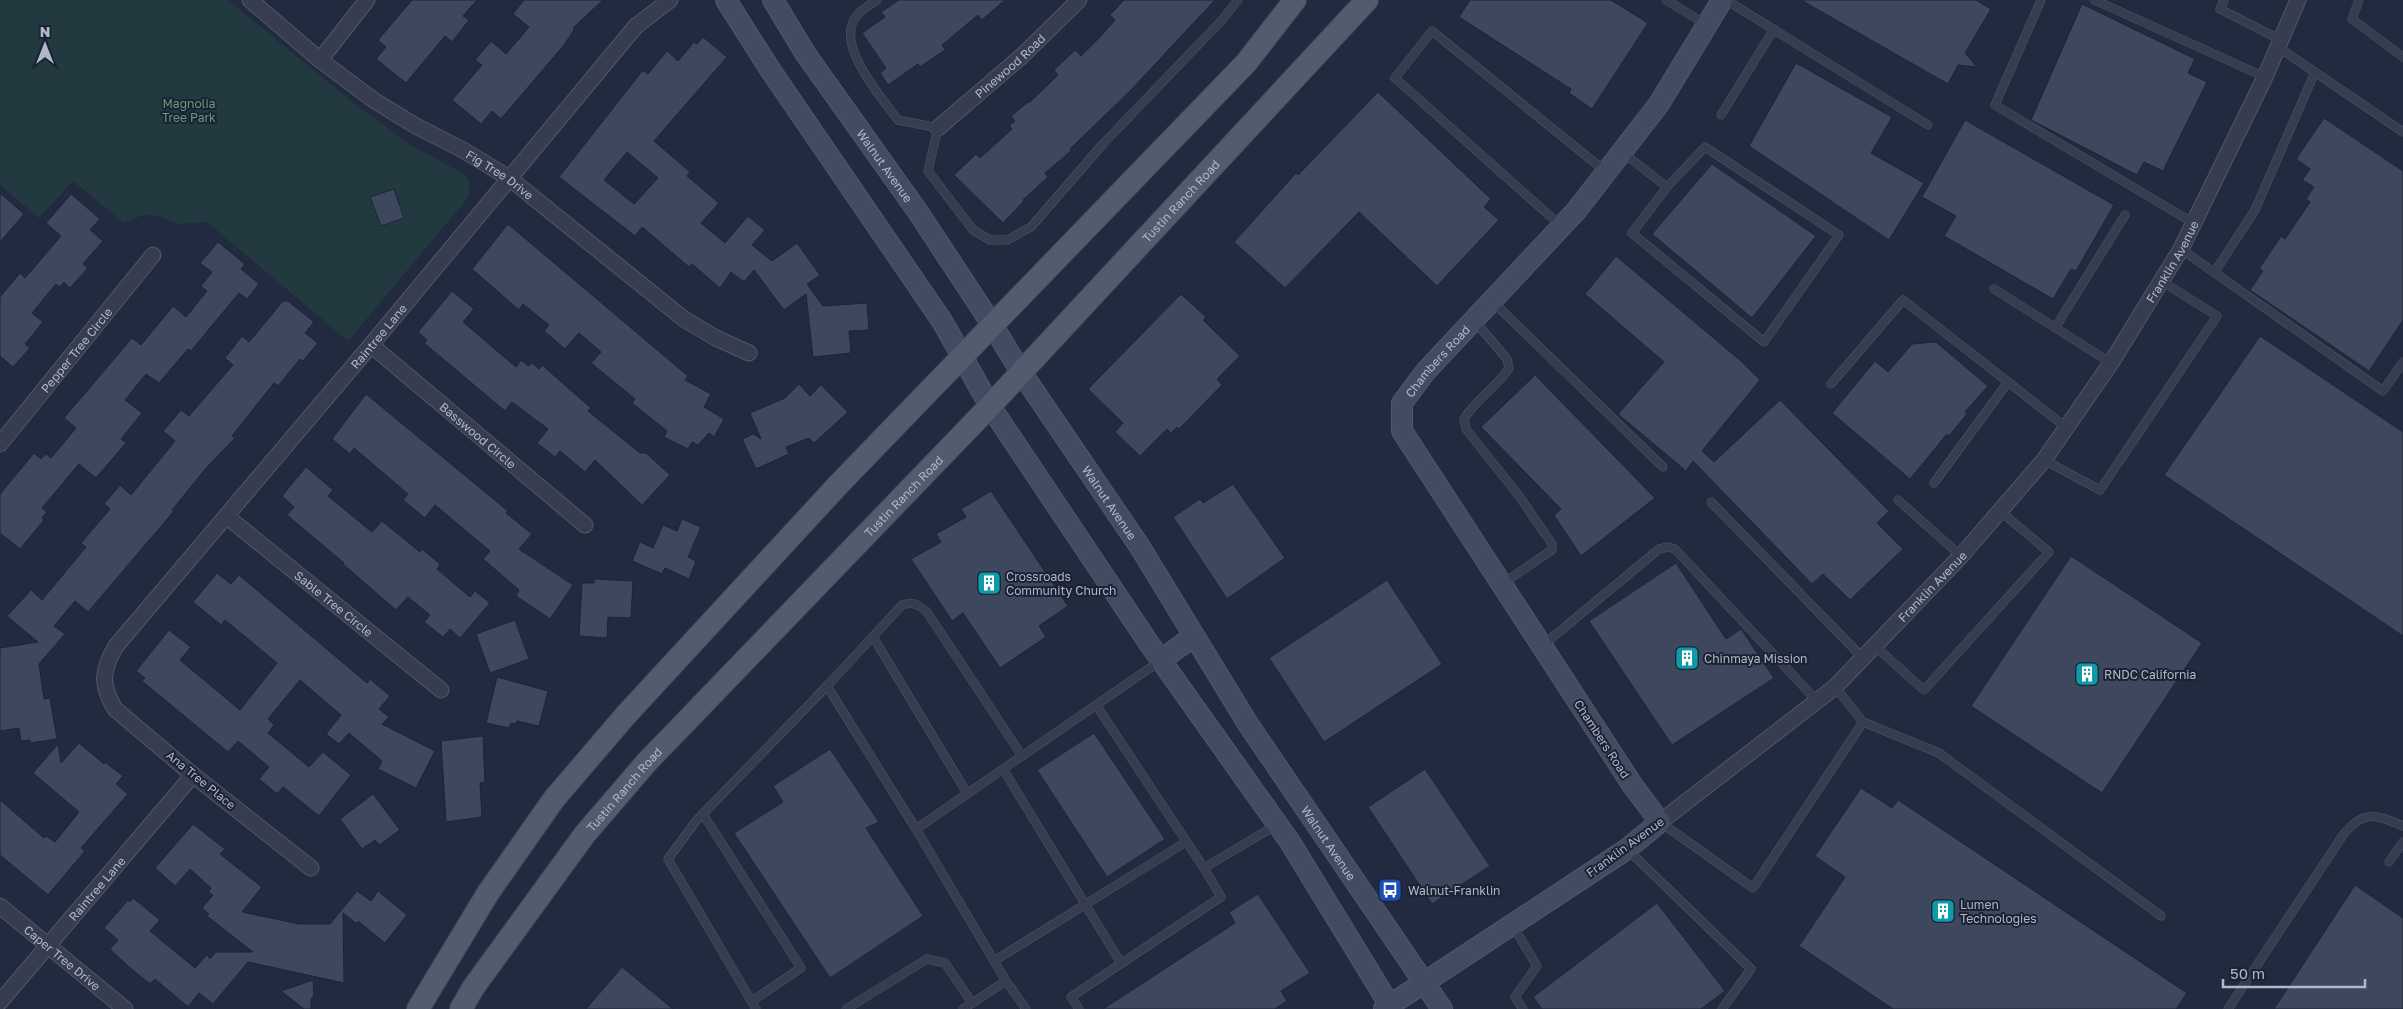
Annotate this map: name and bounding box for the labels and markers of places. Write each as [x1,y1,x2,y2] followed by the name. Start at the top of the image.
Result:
[1006,569,1117,598] place label: Crossroads Community Church
[976,570,1002,596] building icon: Crossroads Community Church
[1674,645,1700,671] building icon: Chinmaya Mission
[1704,651,1808,666] place label: Chinmaya Mission
[2074,661,2100,687] building icon: RNDC California
[2104,667,2196,682] place label: RNDC California
[1377,877,1403,903] bus stop icon: Walnut-Franklin
[1408,883,1501,898] place label: Walnut-Franklin
[1960,897,2037,926] place label: Lumen Technologies
[1930,898,1956,924] building icon: Lumen Technologies

